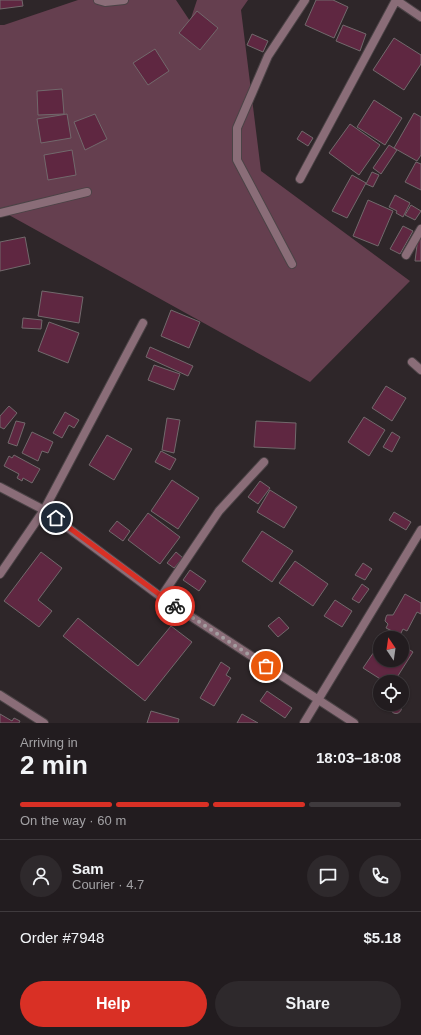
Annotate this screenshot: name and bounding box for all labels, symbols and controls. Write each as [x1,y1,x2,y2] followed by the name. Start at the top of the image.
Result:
[39,501,73,535] pin
[45,507,67,529] icon: home
[155,586,195,626] courier
[164,595,186,617] icon: bike
[373,631,409,667] north arrow
[373,631,409,711] map controls
[249,649,283,683] pin
[255,655,277,677] icon: bag
[373,675,409,711] button: locate
[20,735,78,750] text: Arriving in
[316,749,401,766] text: 18:03–18:08
[20,750,88,780] text: 2 min
[20,813,126,828] text: On the way · 60 m
[20,855,62,897] button: person
[307,855,349,897] button: chat
[359,855,401,897] button: phone
[72,860,104,877] text: Sam
[72,877,144,892] text: Courier · 4.7
[20,929,104,946] text: Order #7948
[363,929,401,946] text: $5.18
[20,981,207,1027] button: Help
[215,981,401,1027] button: Share

